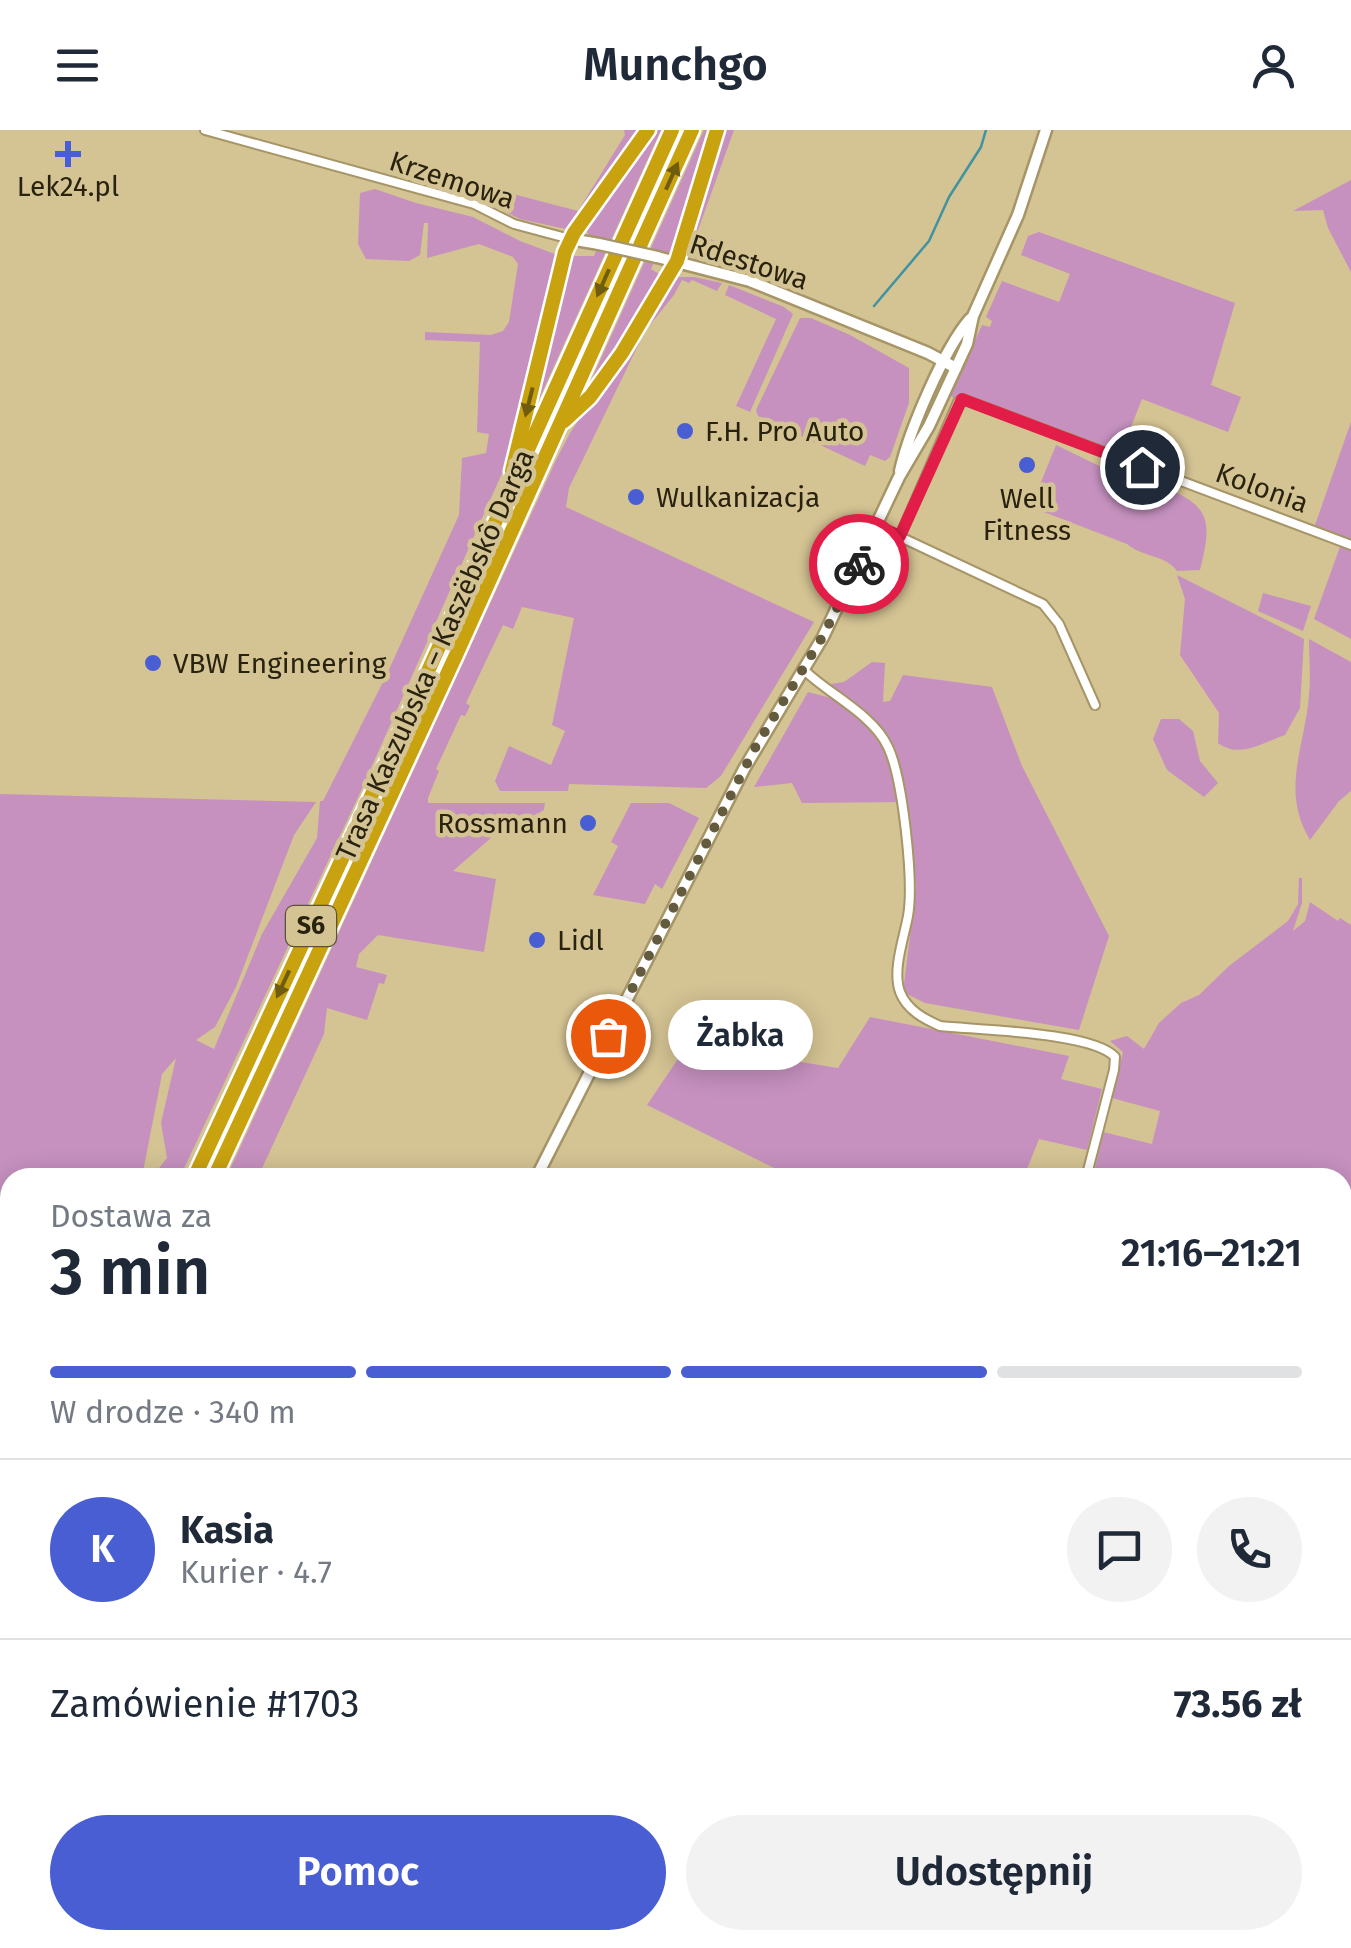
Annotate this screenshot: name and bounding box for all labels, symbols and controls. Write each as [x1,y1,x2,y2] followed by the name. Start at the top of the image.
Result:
[50,38,105,93] icon: menu
[583,38,768,92] text: Munchgo
[1246,38,1301,93] icon: person
[57,143,79,165] marker: Lek24.pl
[385,144,519,216] street label: Krzemowa
[663,161,680,190] one-way arrow
[17,170,119,203] place label: Lek24.pl
[686,227,812,297] street label: Rdestowa
[595,268,611,298] one-way arrow
[521,387,536,418] one-way arrow
[705,415,864,448] place label: F.H. Pro Auto
[674,420,696,442] marker: F.H. Pro Auto
[1100,425,1185,510] pin
[1115,440,1170,495] icon: home
[329,444,541,866] street label: Trasa Kaszubska – Kaszëbskô Darga
[1016,454,1038,476] marker: Well Fitness
[1211,456,1313,520] street label: Kolonia
[656,481,820,514] place label: Wulkanizacja
[983,482,1071,547] place label: Well Fitness
[625,486,647,508] marker: Wulkanizacja
[809,514,909,614] courier
[832,537,887,592] icon: bike
[173,647,387,680] place label: VBW Engineering
[142,652,164,674] marker: VBW Engineering
[437,807,568,840] place label: Rossmann
[577,812,599,834] marker: Rossmann
[286,906,336,946] road number: S6
[557,924,604,957] place label: Lidl
[526,929,548,951] marker: Lidl
[275,970,292,999] one-way arrow
[566,994,651,1079] pin
[668,1001,813,1071] callout: Żabka
[581,1009,636,1064] icon: bag
[697,1016,784,1054] text: Żabka
[50,1197,212,1235] text: Dostawa za
[1121,1230,1302,1276] text: 21:16–21:21
[50,1233,210,1311] text: 3 min
[50,1393,296,1431] text: W drodze · 340 m
[1067,1497,1172,1602] button: chat
[1197,1497,1302,1602] button: phone
[180,1507,274,1553] text: Kasia
[90,1526,115,1572] text: K
[180,1553,332,1591] text: Kurier · 4.7
[50,1681,359,1727] text: Zamówienie #1703
[1174,1681,1302,1727] text: 73.56 zł
[50,1815,666,1930] button: Pomoc
[686,1815,1302,1930] button: Udostępnij

